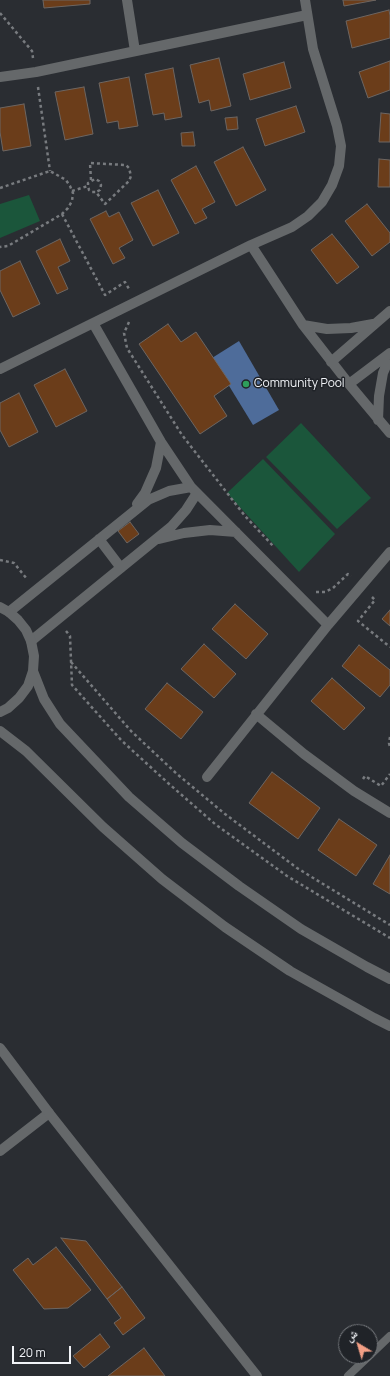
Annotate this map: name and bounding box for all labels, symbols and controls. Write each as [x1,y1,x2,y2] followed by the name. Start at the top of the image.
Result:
[254,377,345,391] place label: Community Pool
[241,379,251,389] marker: Community Pool
[338,1324,378,1364] north arrow
[342,1325,360,1344] text: ش
[14,1338,73,1364] scale bar
[19,1344,46,1361] text: 20 m

